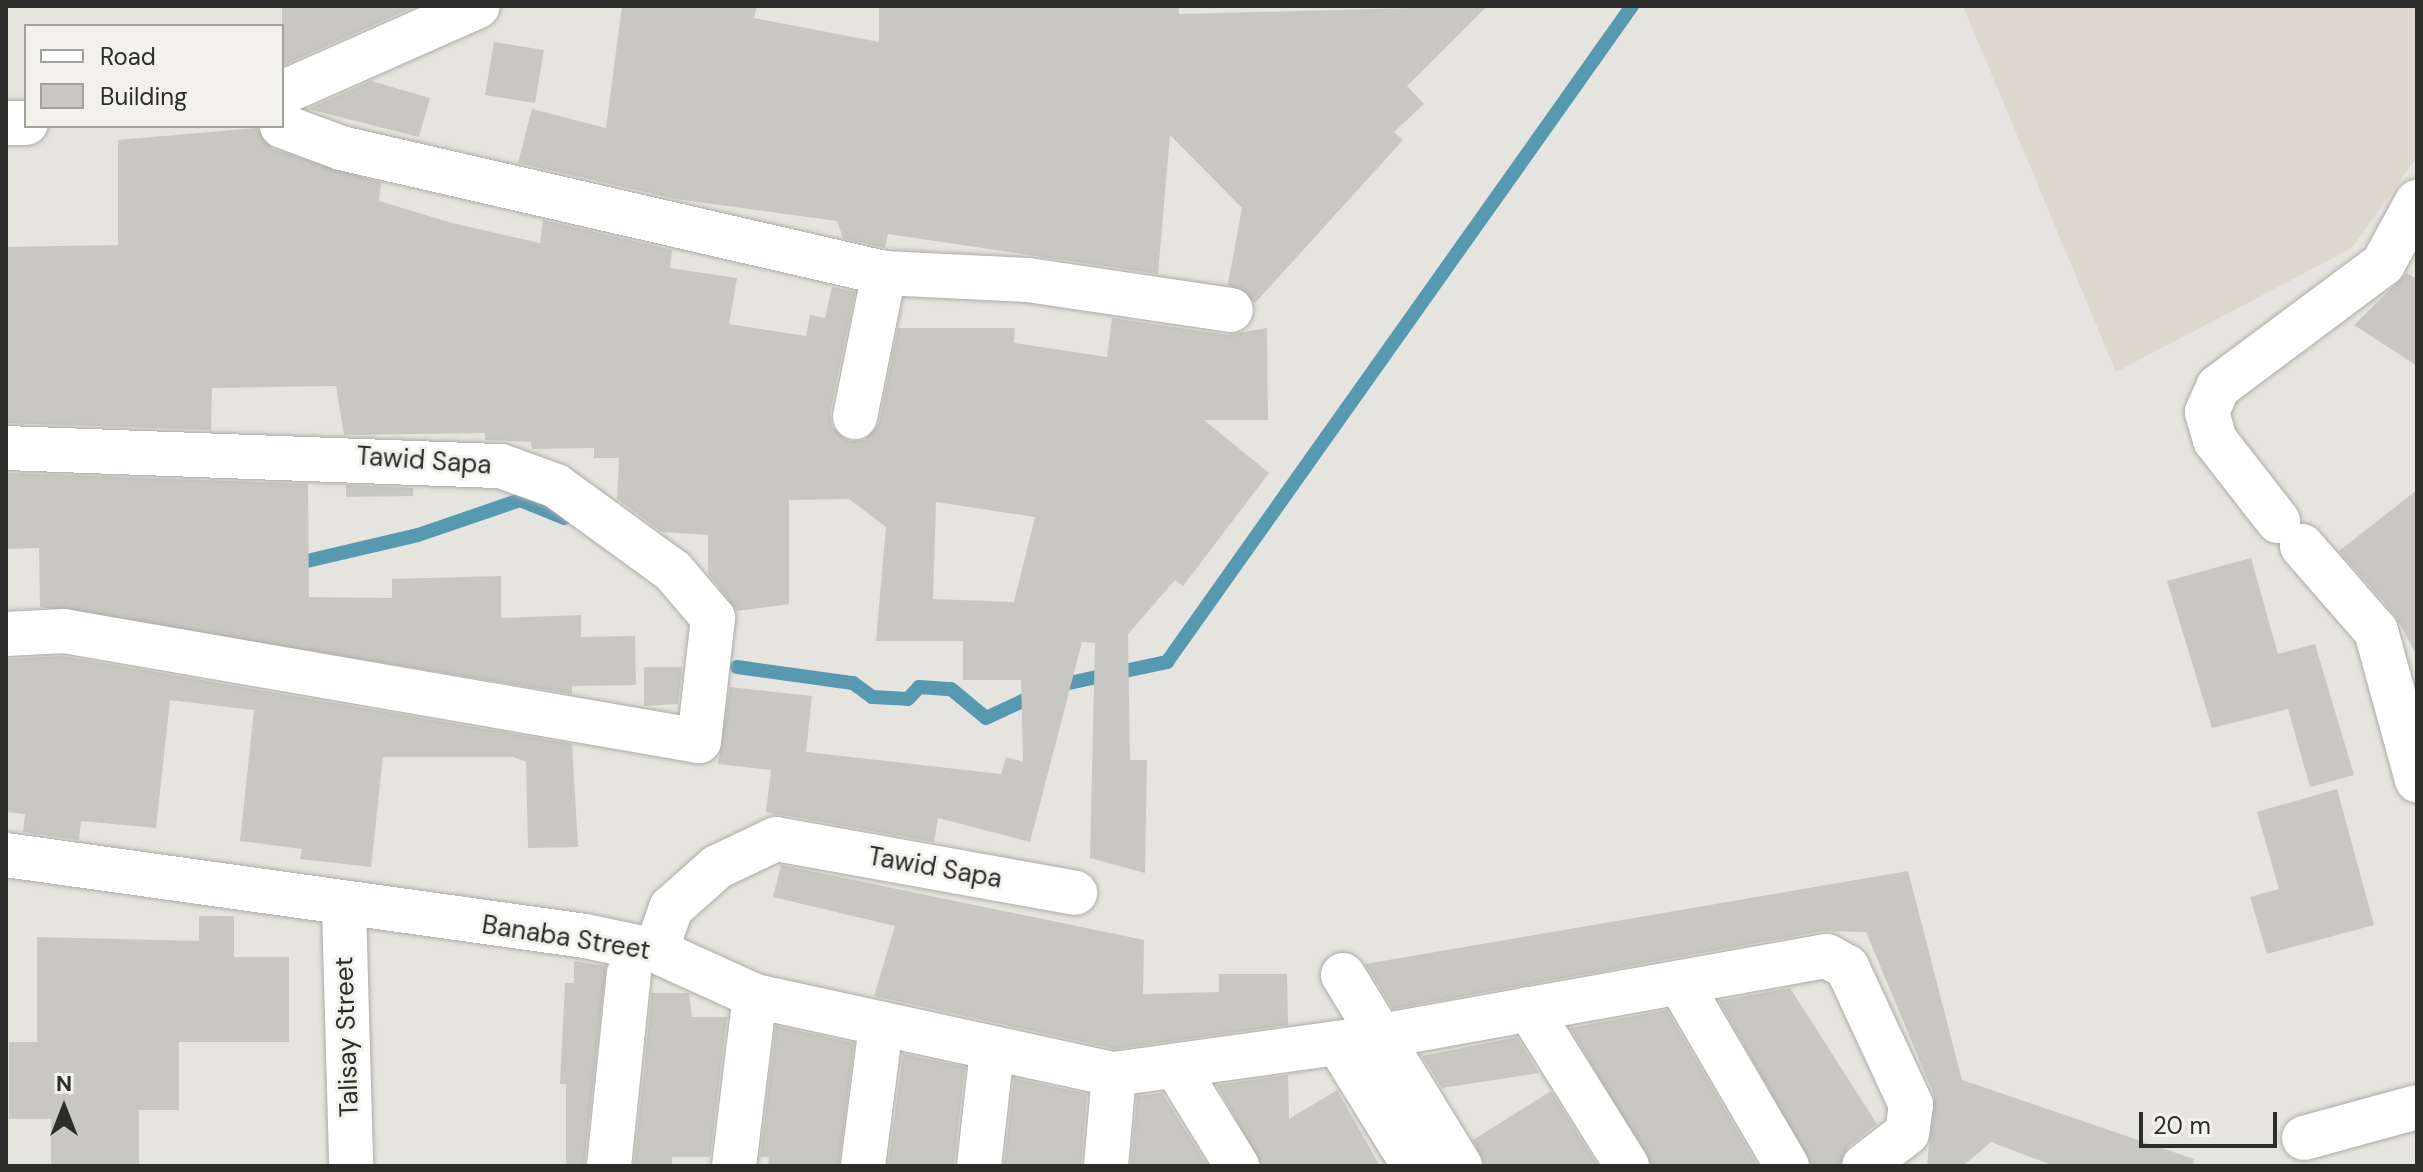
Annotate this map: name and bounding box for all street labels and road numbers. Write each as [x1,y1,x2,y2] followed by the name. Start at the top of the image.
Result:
[355,441,493,481] street label: Tawid Sapa
[866,841,1004,895] street label: Tawid Sapa
[480,909,652,967] street label: Banaba Street
[329,956,365,1118] street label: Talisay Street

